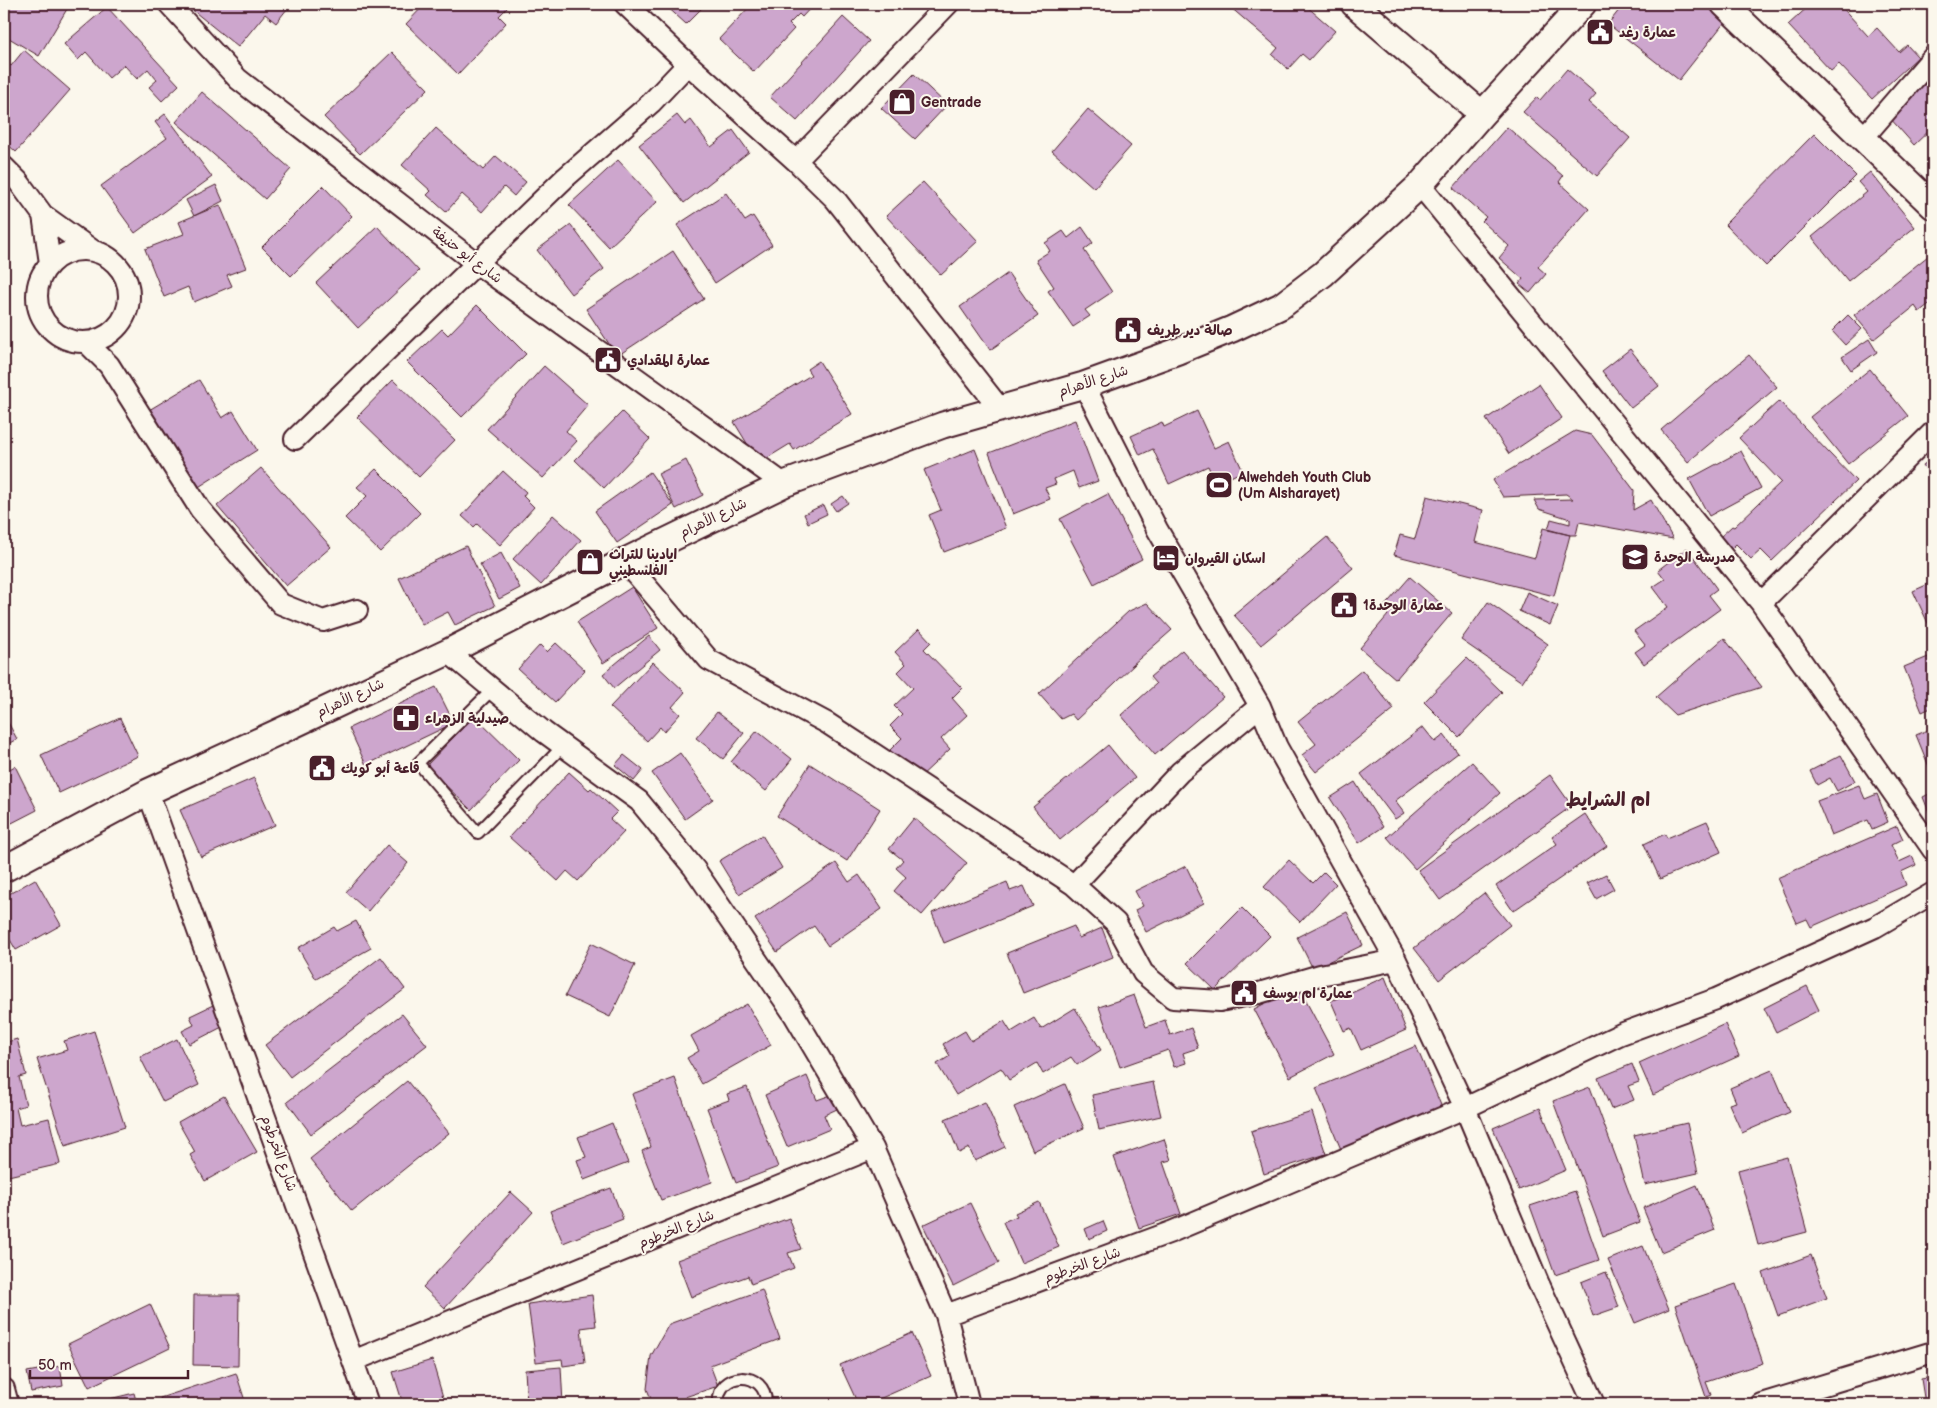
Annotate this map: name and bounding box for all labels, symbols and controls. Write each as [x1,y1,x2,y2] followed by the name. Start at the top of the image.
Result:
[1585,17,1615,47] public building icon: عمارة رغد
[1619,24,1677,41] place label: عمارة رغد
[887,87,917,117] shop icon: Gentrade
[921,94,981,111] place label: Gentrade
[428,223,505,288] street label: شارع أبو حنيفة
[1113,315,1143,345] public building icon: صالة دير طريف
[1147,322,1233,339] place label: صالة دير طريف
[593,345,623,375] public building icon: عمارة المقدادي
[627,352,711,371] place label: عمارة المقدادي
[1055,361,1131,402] street label: شارع الأهرام
[1237,469,1371,502] place label: Alwehdeh Youth Club (Um Alsharayet)
[1204,470,1234,500] sports icon: Alwehdeh Youth Club (Um Alsharayet)
[676,493,750,543] street label: شارع الأهرام
[1620,542,1650,572] school or university icon: مدرسة الوحدة
[1151,543,1181,573] hotel icon: اسكان القيروان
[609,546,678,583] place label: ايادينا للتراث الفلسطيني
[575,547,605,577] shop icon: ايادينا للتراث الفلسطيني
[1654,549,1735,567] place label: مدرسة الوحدة
[1185,550,1266,568] place label: اسكان القيروان
[1329,590,1359,620] public building icon: عمارة الوحدة1
[1363,597,1444,615] place label: عمارة الوحدة1
[313,674,388,723] street label: شارع الأهرام
[391,703,421,733] pharmacy icon: صيدلية الزهراء
[425,710,509,727] place label: صيدلية الزهراء
[307,753,337,783] public building icon: قاعة أبو كويك
[341,759,420,778] place label: قاعة أبو كويك
[1566,789,1650,814] district label: ام الشرايط
[1229,978,1259,1008] public building icon: عمارة ام يوسف
[1263,985,1354,1004] place label: عمارة ام يوسف
[255,1112,301,1194] street label: شارع الخرطوم
[635,1206,717,1254] street label: شارع الخرطوم
[1041,1243,1123,1289] street label: شارع الخرطوم
[30,1348,188,1380] scale bar
[38,1356,72,1375] text: 50 m

